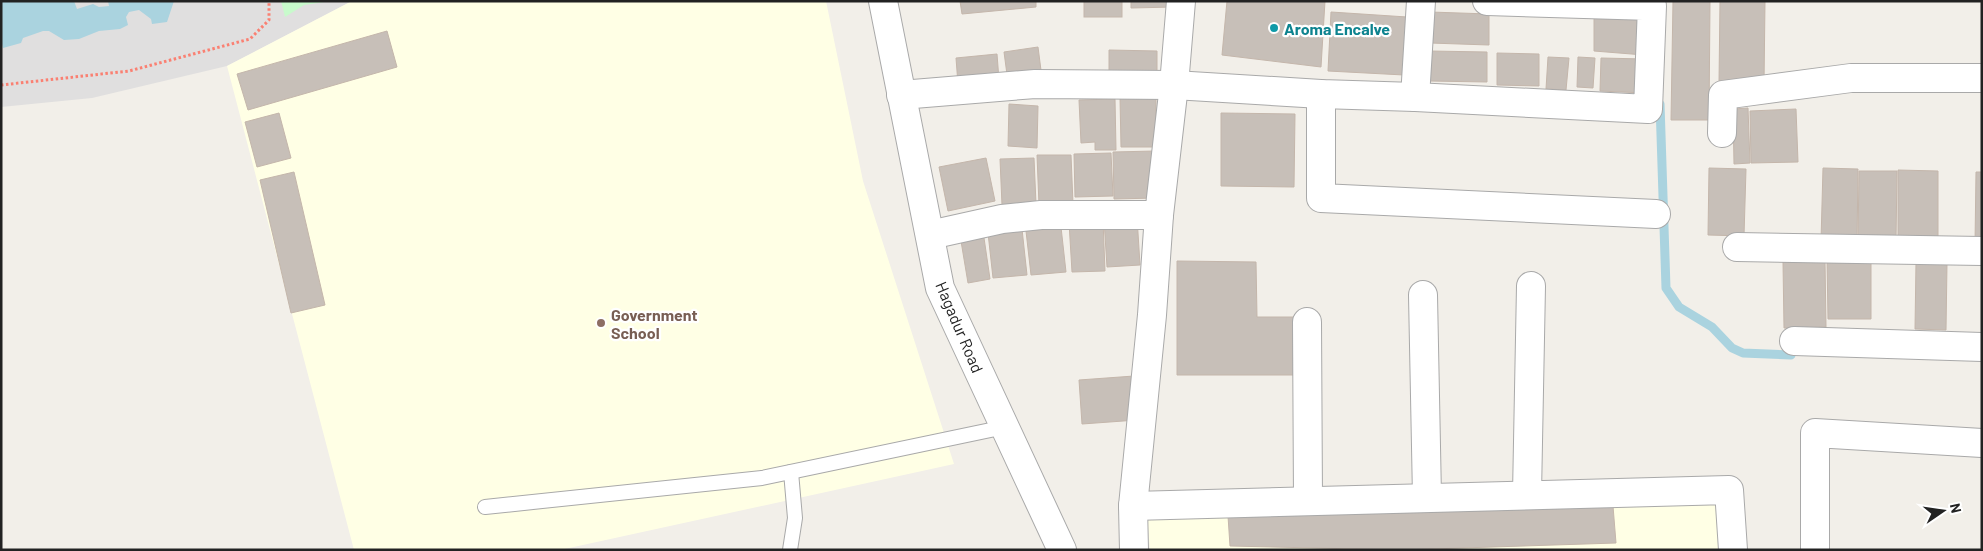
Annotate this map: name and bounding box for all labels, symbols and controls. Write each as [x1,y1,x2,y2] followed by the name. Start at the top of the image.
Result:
[1284,19,1390,38] place label: Aroma Encalve
[1268,22,1280,34] marker: Aroma Encalve
[932,279,988,375] street label: Hagadur Road
[611,305,698,342] place label: Government School
[595,317,607,329] marker: Government School
[1918,486,1968,536] north arrow
[1947,502,1965,514] text: N

